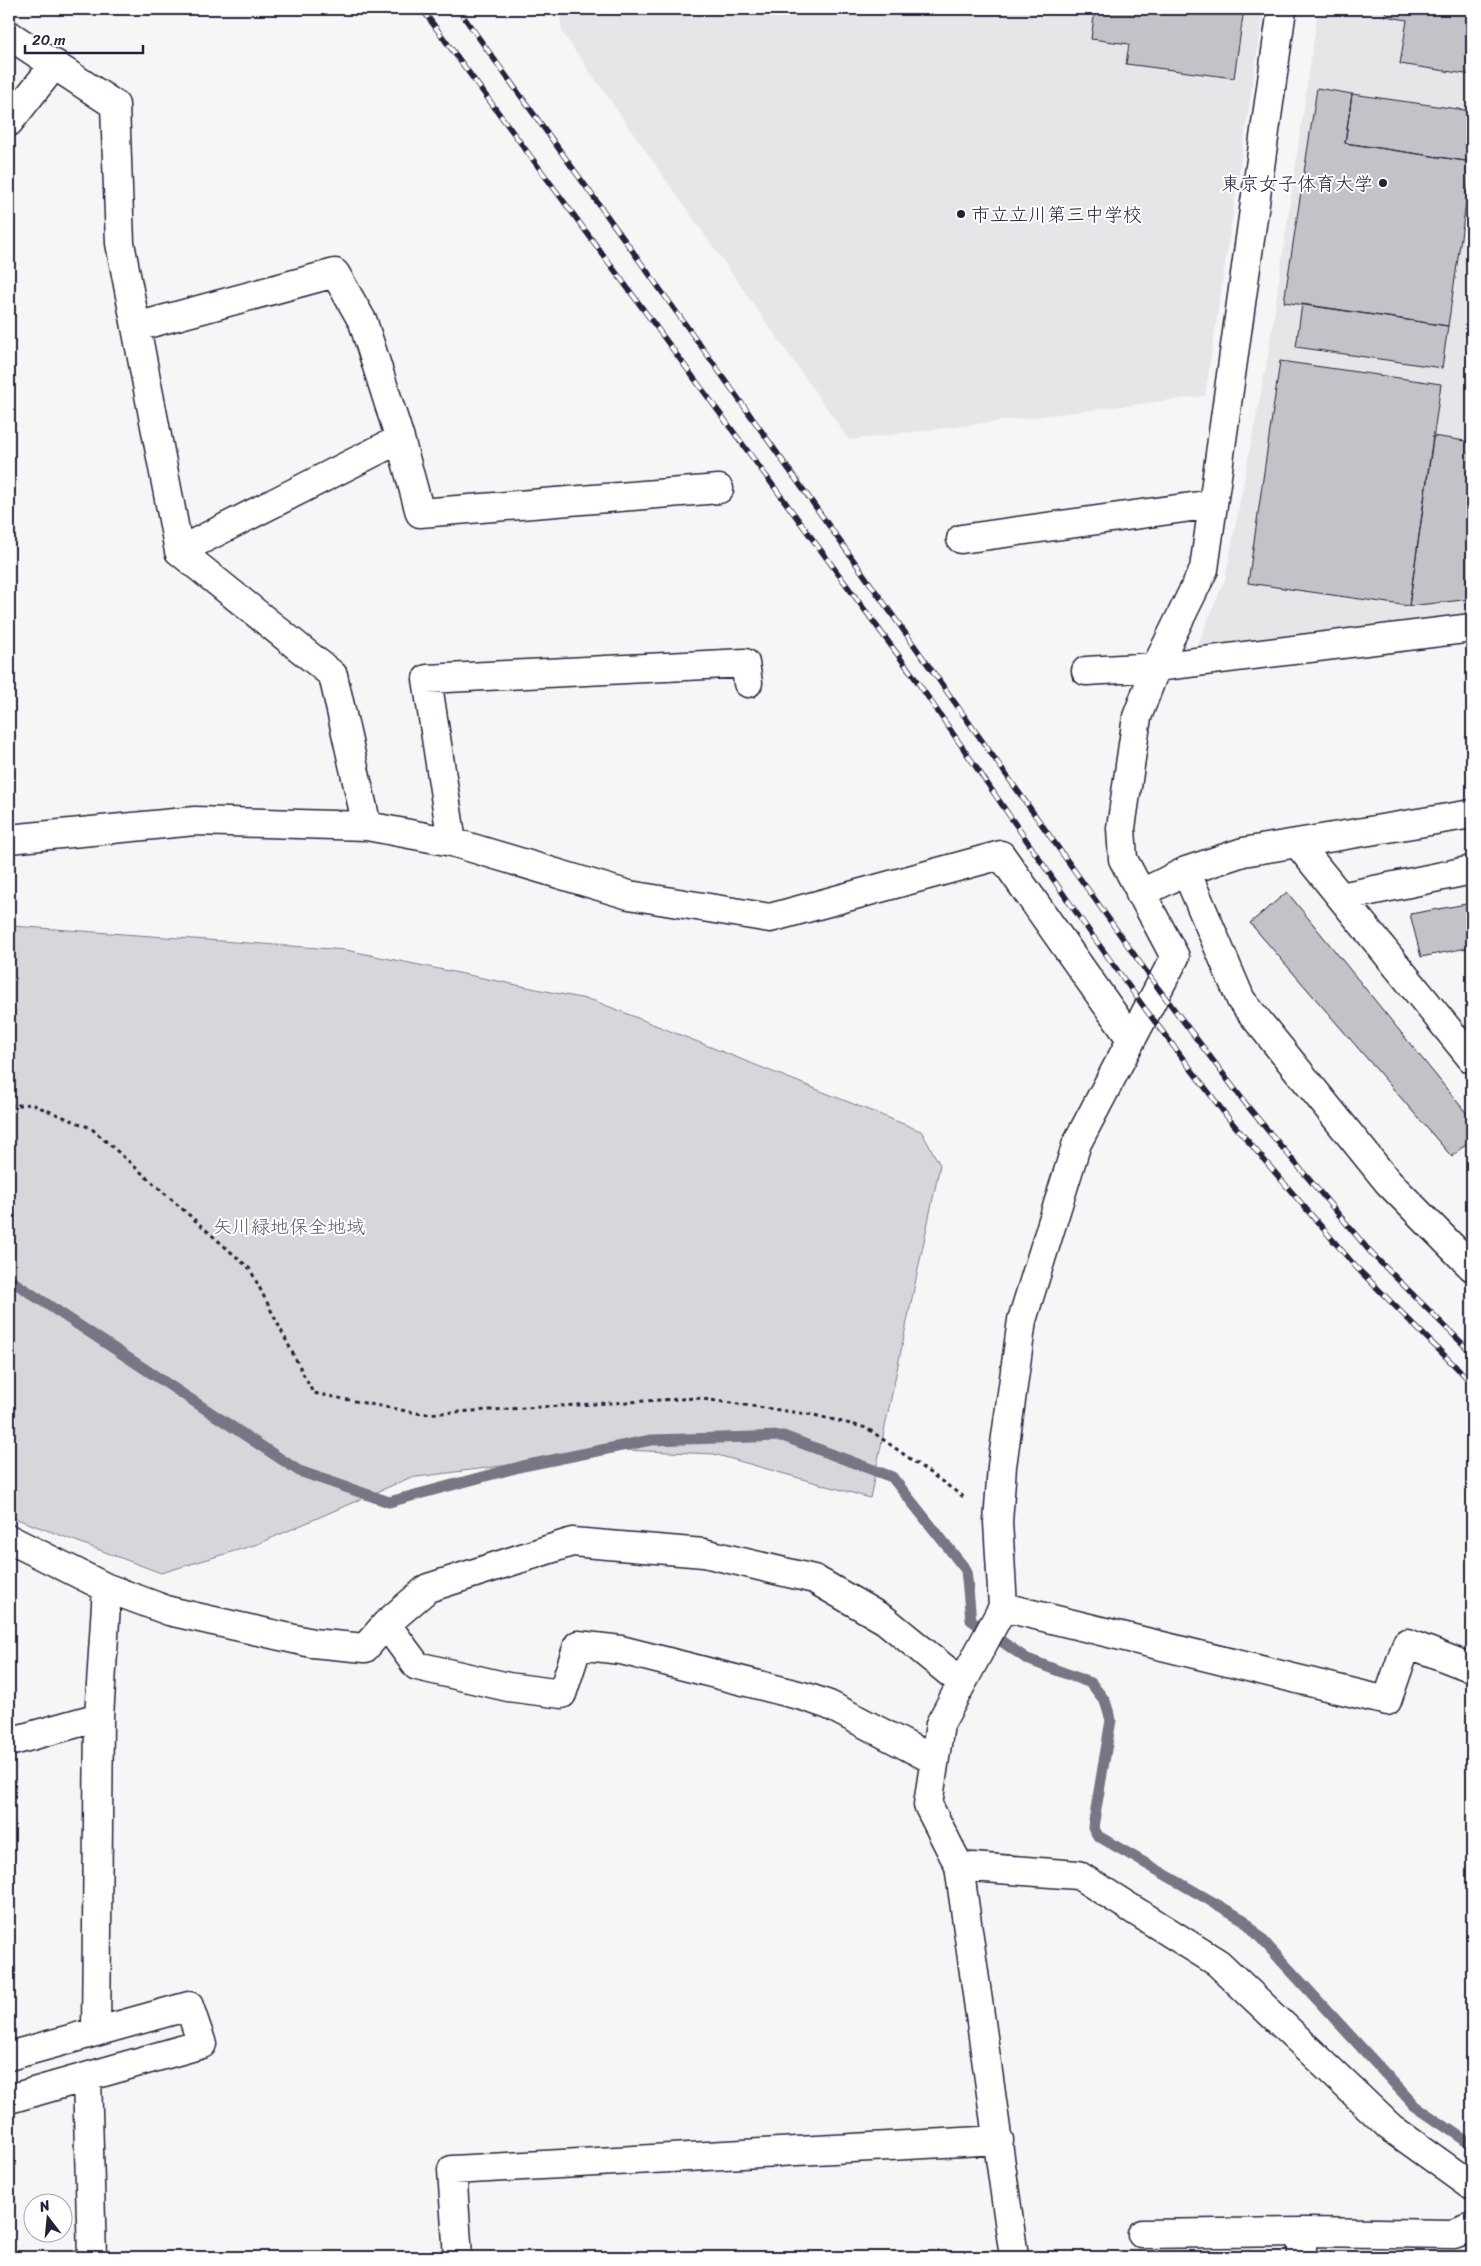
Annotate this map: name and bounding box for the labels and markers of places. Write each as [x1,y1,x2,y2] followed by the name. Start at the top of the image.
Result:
[1221,167,1373,200] place label: 東京女子体育大学
[1377,177,1389,189] marker: 東京女子体育大学
[971,198,1142,231] place label: 市立立川第三中学校
[955,208,967,220] marker: 市立立川第三中学校

